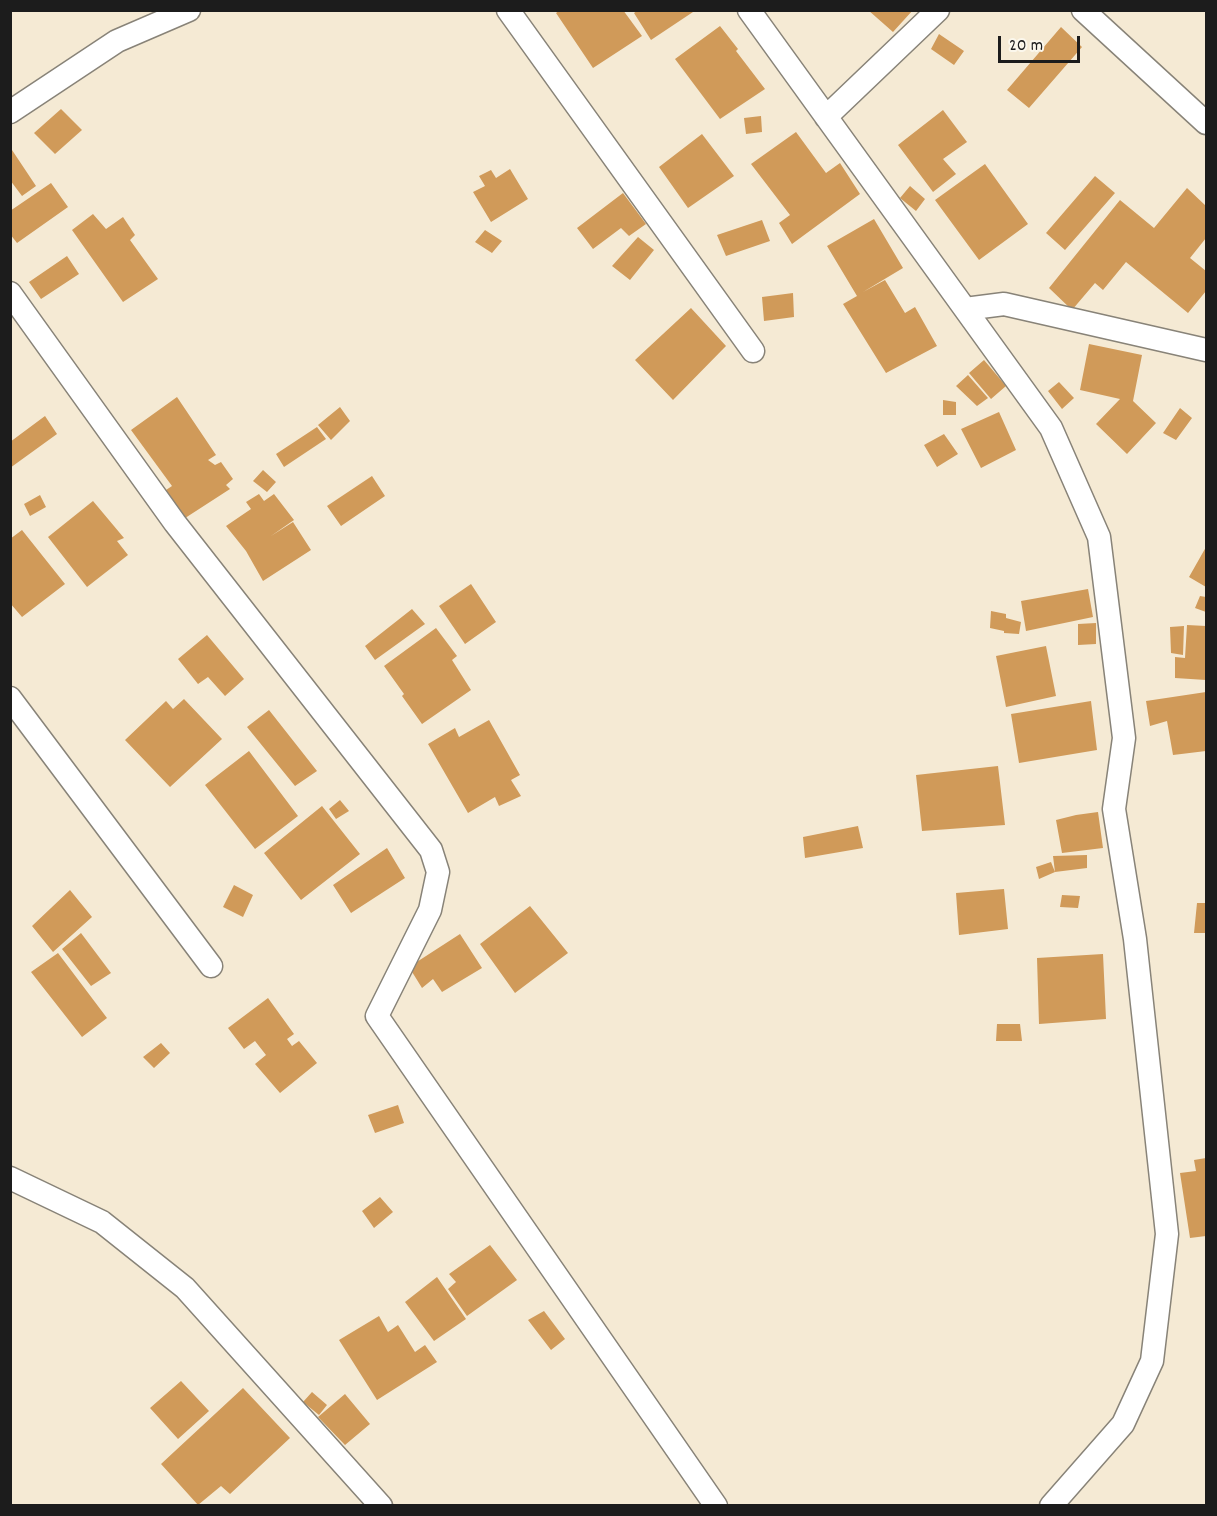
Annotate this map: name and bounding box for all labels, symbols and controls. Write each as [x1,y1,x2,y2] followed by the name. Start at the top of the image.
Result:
[1001,24,1084,62] scale bar
[1009,34,1043,59] text: 20 m

